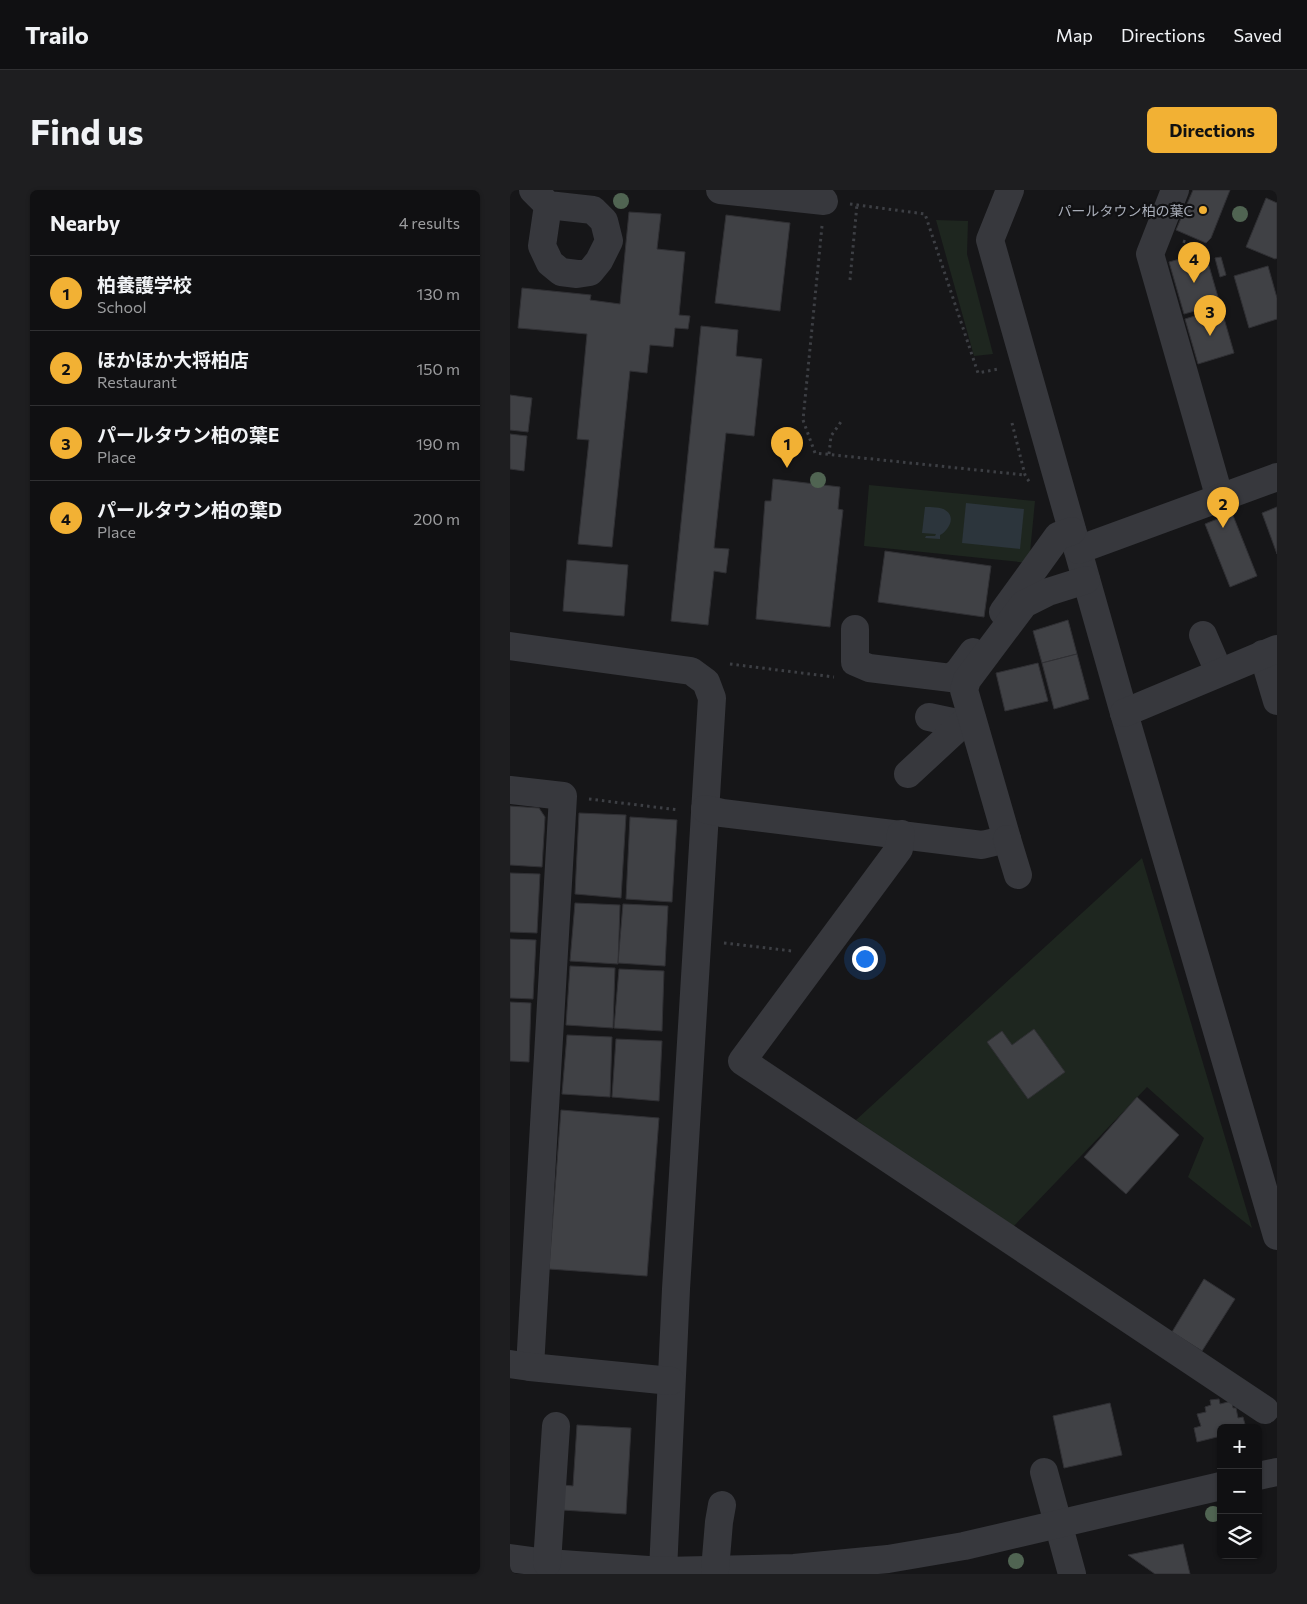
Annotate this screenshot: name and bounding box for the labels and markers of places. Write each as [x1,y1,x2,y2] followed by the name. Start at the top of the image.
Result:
[1057,202,1193,219] place label: パールタウン柏の葉C
[1197,204,1209,216] marker: パールタウン柏の葉C
[1178,242,1210,283] pin: 4
[1194,295,1226,336] pin: 3
[771,427,803,468] pin: 1
[1207,487,1239,528] pin: 2

